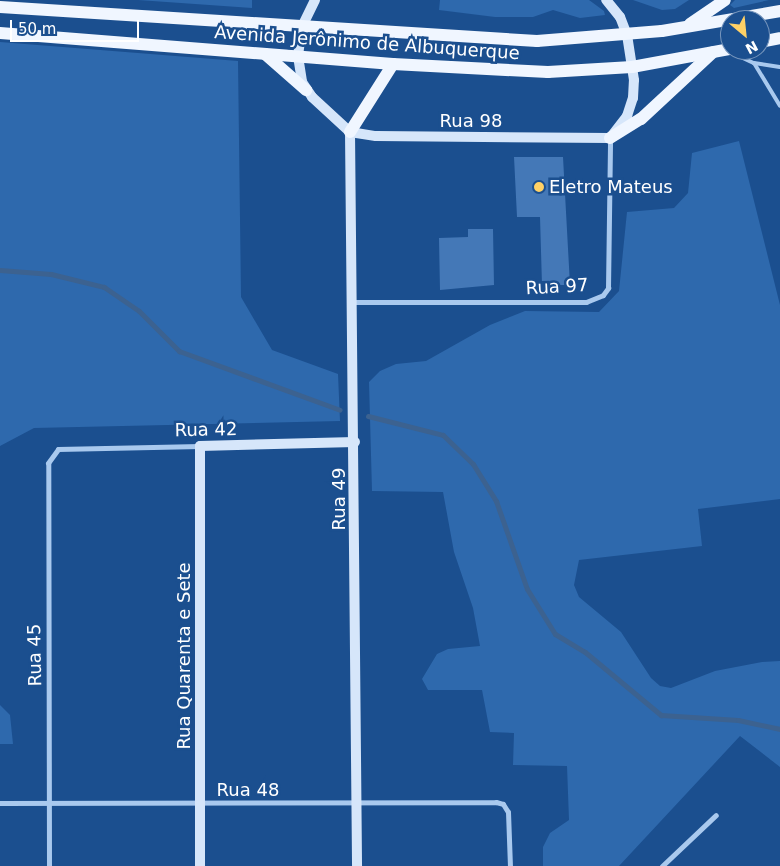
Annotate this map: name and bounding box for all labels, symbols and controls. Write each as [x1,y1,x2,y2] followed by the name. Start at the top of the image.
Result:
[12,10,141,42] scale bar
[720,10,770,60] north arrow
[18,20,56,38] text: 50 m
[214,22,520,64] street label: Avenida Jerônimo de Albuquerque
[743,38,761,57] text: N
[440,110,502,132] street label: Rua 98
[549,176,673,198] place label: Eletro Mateus
[533,181,545,193] marker: Eletro Mateus
[525,275,589,299] street label: Rua 97
[174,419,238,441] street label: Rua 42
[328,468,350,530] street label: Rua 49
[173,562,195,750] street label: Rua Quarenta e Sete
[24,623,46,687] street label: Rua 45
[217,779,279,801] street label: Rua 48

